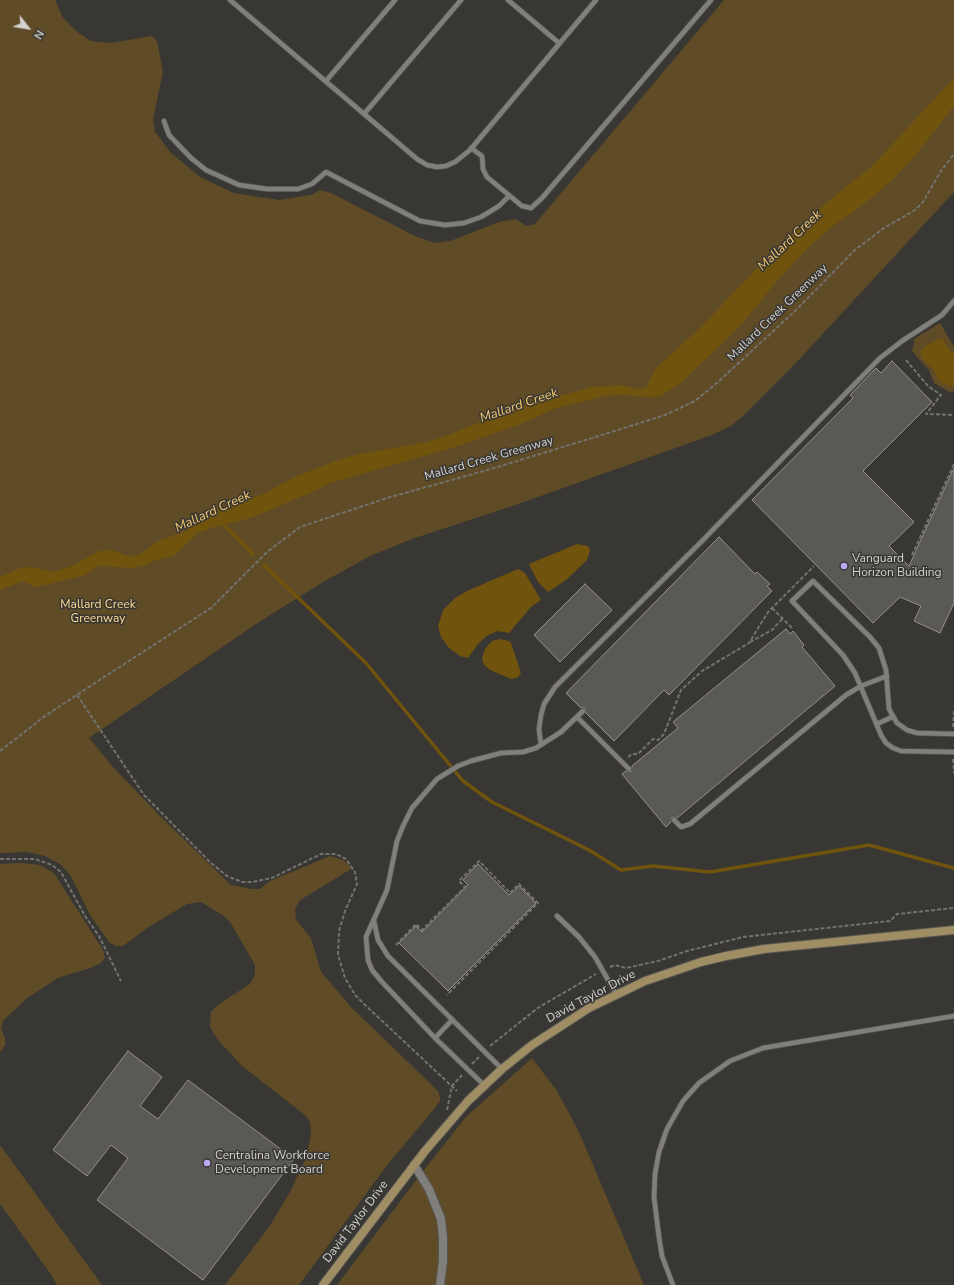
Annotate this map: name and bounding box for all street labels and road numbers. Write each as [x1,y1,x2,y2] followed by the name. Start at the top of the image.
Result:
[725,261,831,365] street label: Mallard Creek Greenway
[423,434,555,484] street label: Mallard Creek Greenway
[544,967,638,1027] street label: David Taylor Drive
[320,1178,392,1266] street label: David Taylor Drive

